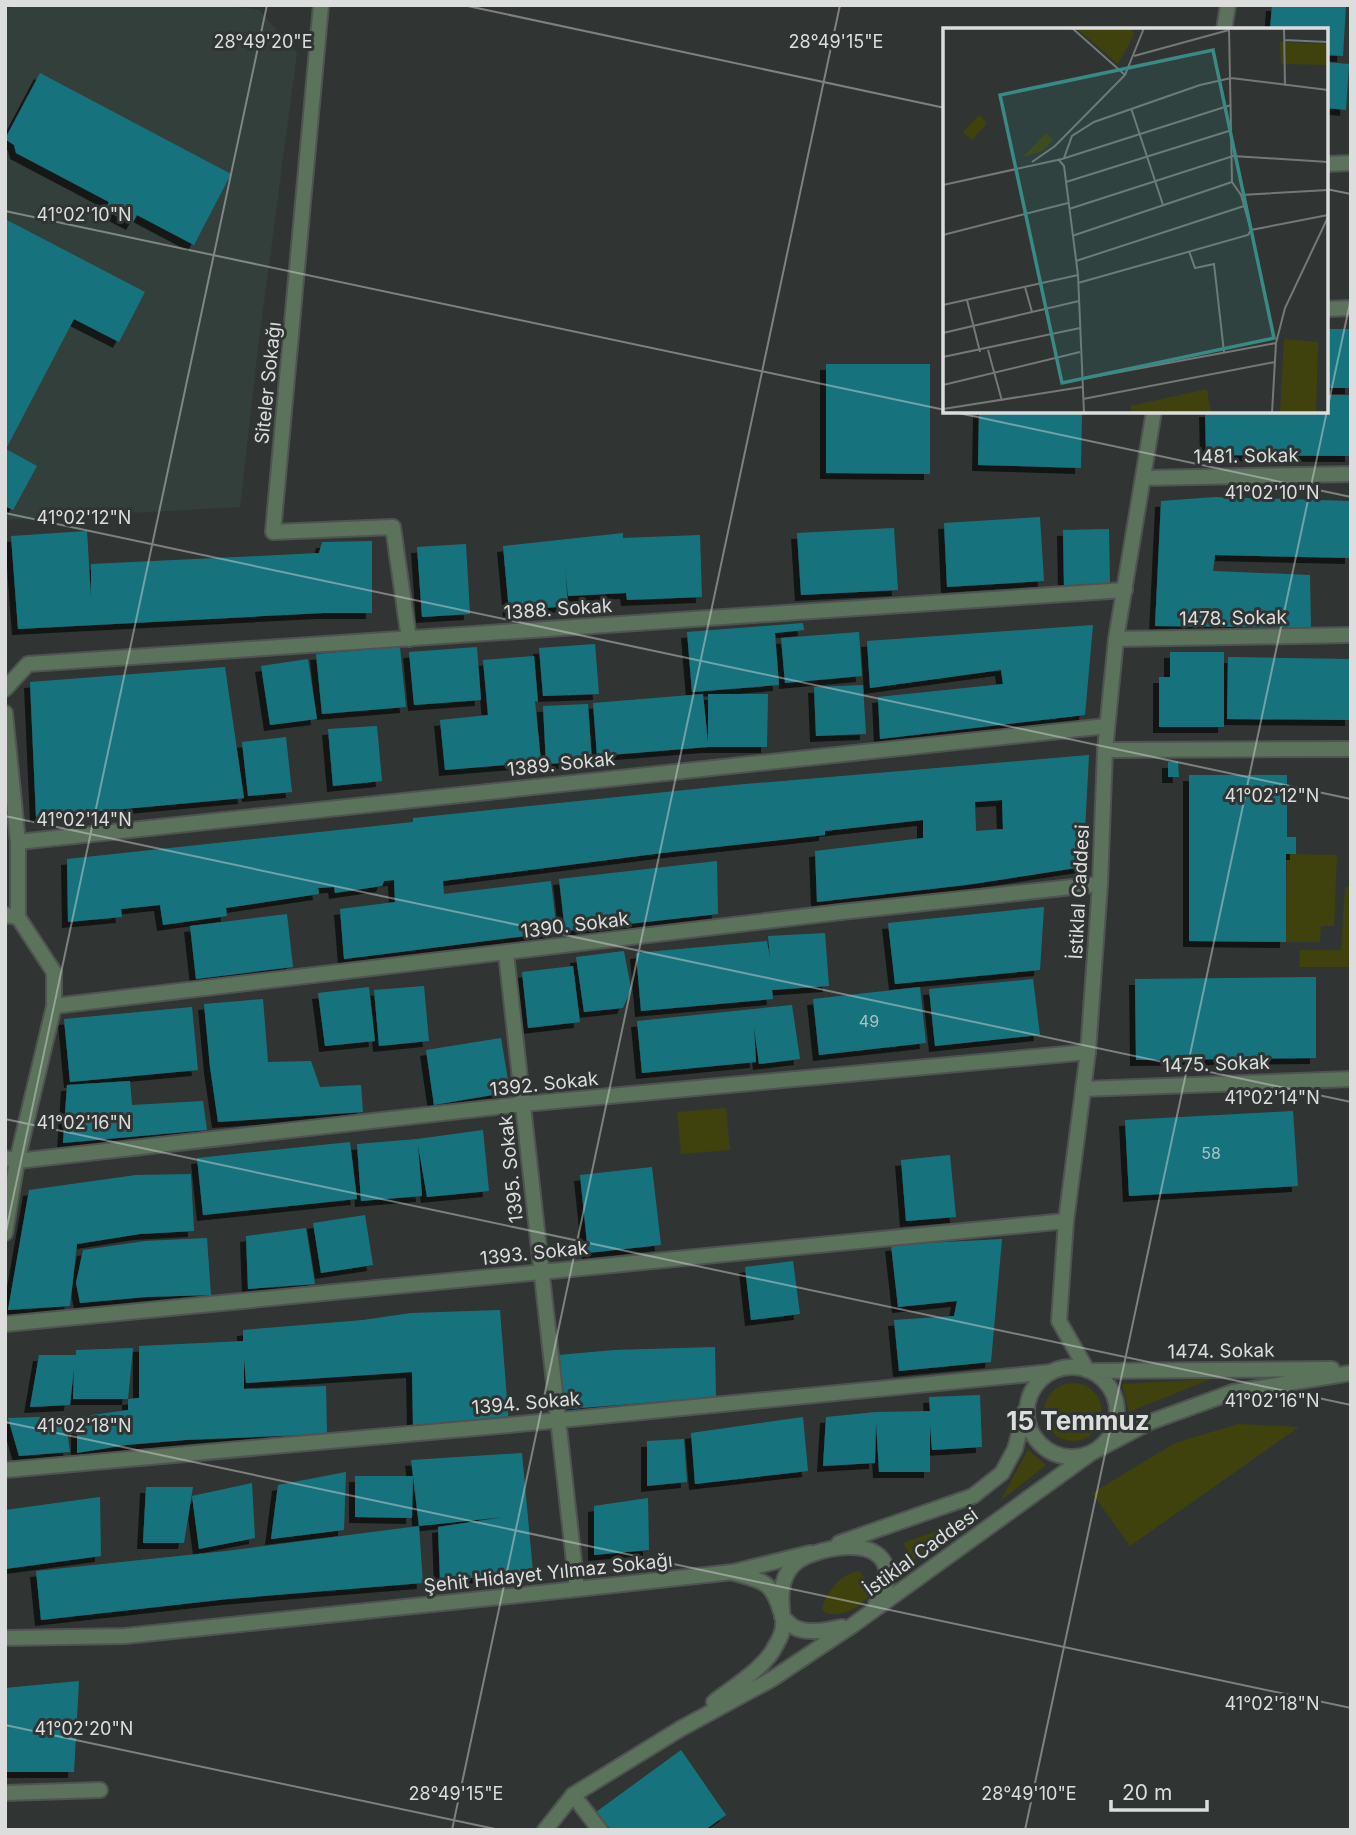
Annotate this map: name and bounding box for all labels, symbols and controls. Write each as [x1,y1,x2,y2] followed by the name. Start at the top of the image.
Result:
[943,28,1328,413] inset map
[214,31,312,52] text: 28°49'20"E
[789,31,883,52] text: 28°49'15"E
[36,204,132,225] text: 41°02'10"N
[250,321,286,445] street label: Siteler Sokağı
[1193,444,1299,468] street label: 1481. Sokak
[1224,482,1320,503] text: 41°02'10"N
[37,507,131,528] text: 41°02'12"N
[503,594,613,624] street label: 1388. Sokak
[1179,606,1288,630] street label: 1478. Sokak
[506,747,617,781] street label: 1389. Sokak
[1225,785,1319,806] text: 41°02'12"N
[36,809,132,830] text: 41°02'14"N
[1064,824,1094,960] street label: İstiklal Caddesi
[520,907,631,943] street label: 1390. Sokak
[859,1011,879,1031] house number: 49
[1162,1051,1271,1077] street label: 1475. Sokak
[489,1067,600,1101] street label: 1392. Sokak
[1224,1087,1320,1108] text: 41°02'14"N
[37,1112,131,1133] text: 41°02'16"N
[494,1113,528,1224] street label: 1395. Sokak
[1201,1143,1221,1163] house number: 58
[479,1236,590,1270] street label: 1393. Sokak
[1167,1339,1275,1363] street label: 1474. Sokak
[471,1387,582,1419] street label: 1394. Sokak
[1225,1390,1319,1411] text: 41°02'16"N
[1006,1405,1150,1436] district label: 15 Temmuz
[37,1415,131,1436] text: 41°02'18"N
[860,1503,982,1601] street label: İstiklal Caddesi
[422,1548,674,1598] street label: Şehit Hidayet Yılmaz Sokağı
[1225,1693,1319,1714] text: 41°02'18"N
[35,1718,133,1739] text: 41°02'20"N
[1111,1769,1207,1813] scale bar
[1122,1780,1172,1805] text: 20 m
[409,1783,503,1804] text: 28°49'15"E
[981,1783,1077,1804] text: 28°49'10"E

